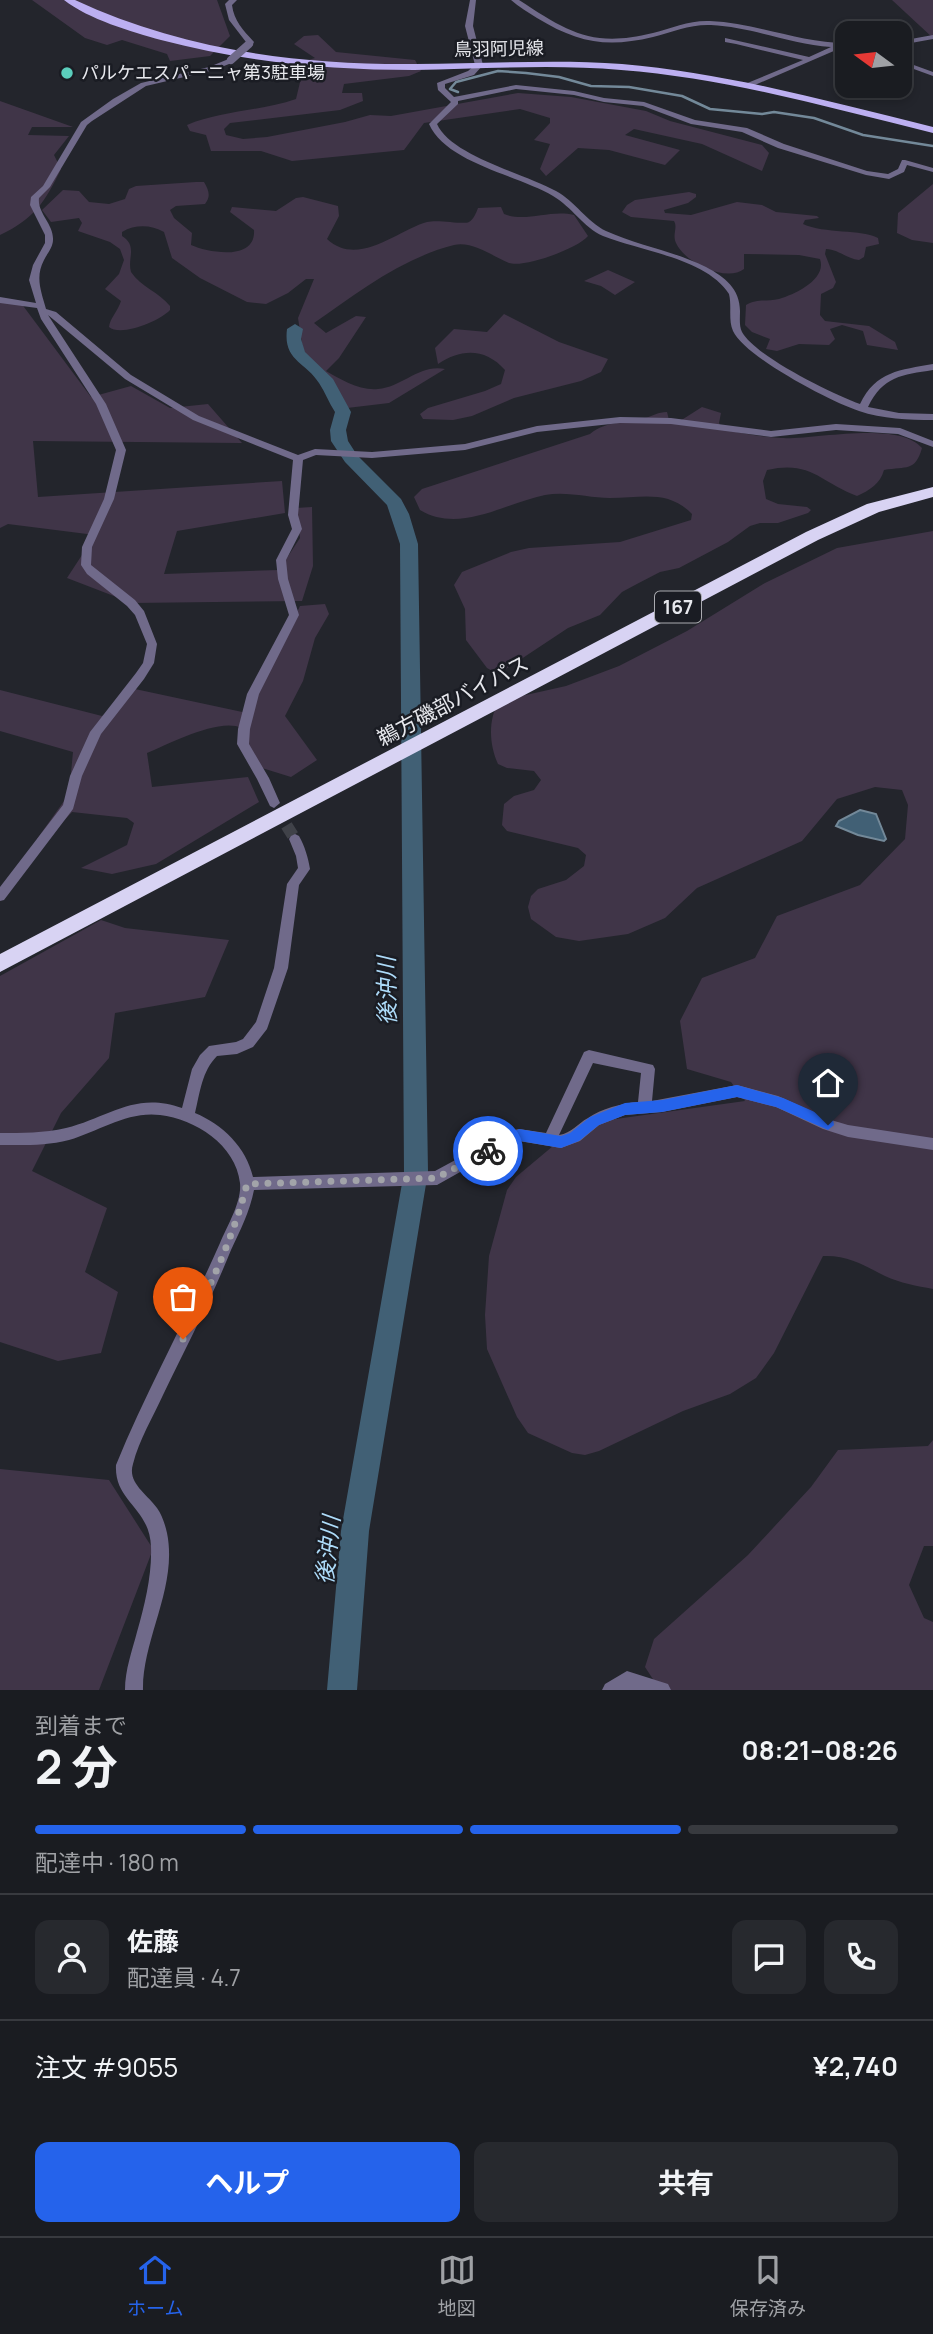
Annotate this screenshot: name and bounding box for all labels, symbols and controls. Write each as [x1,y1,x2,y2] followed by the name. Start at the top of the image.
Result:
[835,21,912,98] north arrow
[835,21,912,98] map controls
[454,35,544,61] street label: 鳥羽阿児線
[81,60,325,84] place label: パルケエスパーニャ第3駐車場
[59,65,75,81] marker: パルケエスパーニャ第3駐車場
[655,592,701,622] road number: 167
[372,648,533,752] street label: 鵜方磯部バイパス
[369,953,403,1026] water label: 後沖川
[798,1053,858,1125] pin
[809,1064,847,1102] icon: home
[453,1116,523,1186] courier
[469,1132,507,1170] icon: bike
[153,1267,213,1339] pin
[164,1278,202,1316] icon: bag
[307,1511,347,1586] water label: 後沖川
[35,1709,127,1741] text: 到着まで
[742,1732,898,1768] text: 08:21–08:26
[35,1735,118,1798] text: 2 分
[35,1846,179,1878] text: 配達中 · 180 m
[35,1920,109,1994] button: person
[732,1920,806,1994] button: chat
[824,1920,898,1994] button: phone
[127,1923,179,1959] text: 佐藤
[127,1961,241,1993] text: 配達員 · 4.7
[813,2048,898,2084] text: ¥2,740
[35,2049,178,2085] text: 注文 #9055
[35,2142,460,2222] button: ヘルプ
[474,2142,898,2222] button: 共有
[127,2251,184,2321] tab: ホーム
[438,2251,476,2321] tab: 地図
[730,2251,806,2321] tab: 保存済み

